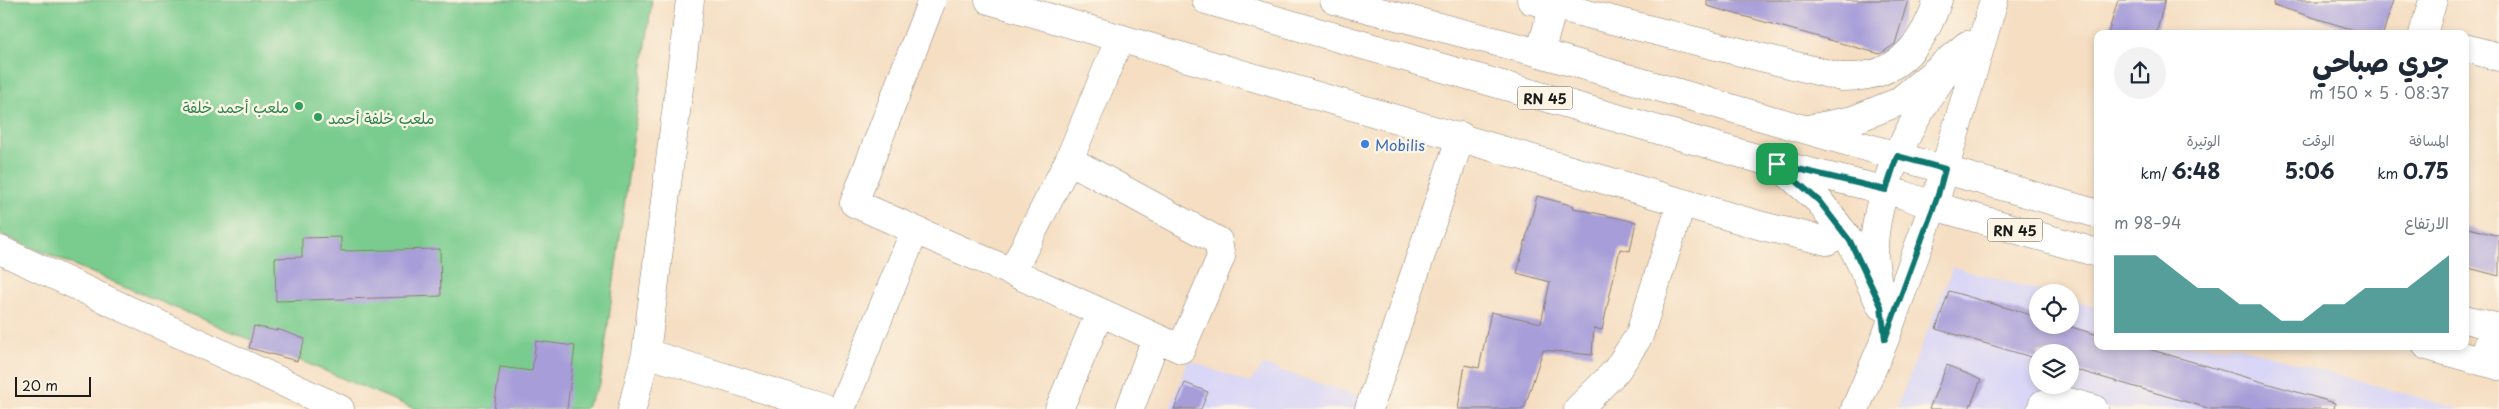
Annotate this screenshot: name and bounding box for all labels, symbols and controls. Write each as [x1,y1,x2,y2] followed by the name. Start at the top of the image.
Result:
[2312,39,2449,82] text: جري صباحي
[2114,47,2166,99] button: share
[2309,80,2449,104] text: 08:37 · 5 × 150 m
[1518,86,1572,110] road number: RN 45
[183,95,289,118] place label: ملعب أحمد خلفة
[293,100,305,112] marker: ملعب أحمد خلفة
[328,106,434,129] place label: ملعب خلفة أحمد
[312,111,324,123] marker: ملعب خلفة أحمد
[2187,130,2220,151] text: الوتيرة
[2302,130,2335,151] text: الوقت
[2409,130,2449,151] text: المسافة
[1375,133,1425,156] place label: Mobilis
[1359,138,1371,150] marker: Mobilis
[1756,143,1798,185] pin
[1763,150,1791,178] icon: arrive
[2172,154,2220,186] text: 6:48
[2285,154,2335,186] text: 5:06
[2403,154,2449,186] text: 0.75
[2140,163,2172,184] text: /km
[2377,163,2403,184] text: km
[2114,210,2182,234] text: 94–98 m
[2404,210,2449,234] text: الارتفاع
[1988,218,2042,242] road number: RN 45
[2029,284,2079,394] map controls
[2029,284,2079,334] button: locate
[2029,344,2079,394] button: layers
[15,374,91,397] scale bar
[22,375,58,396] text: 20 m

